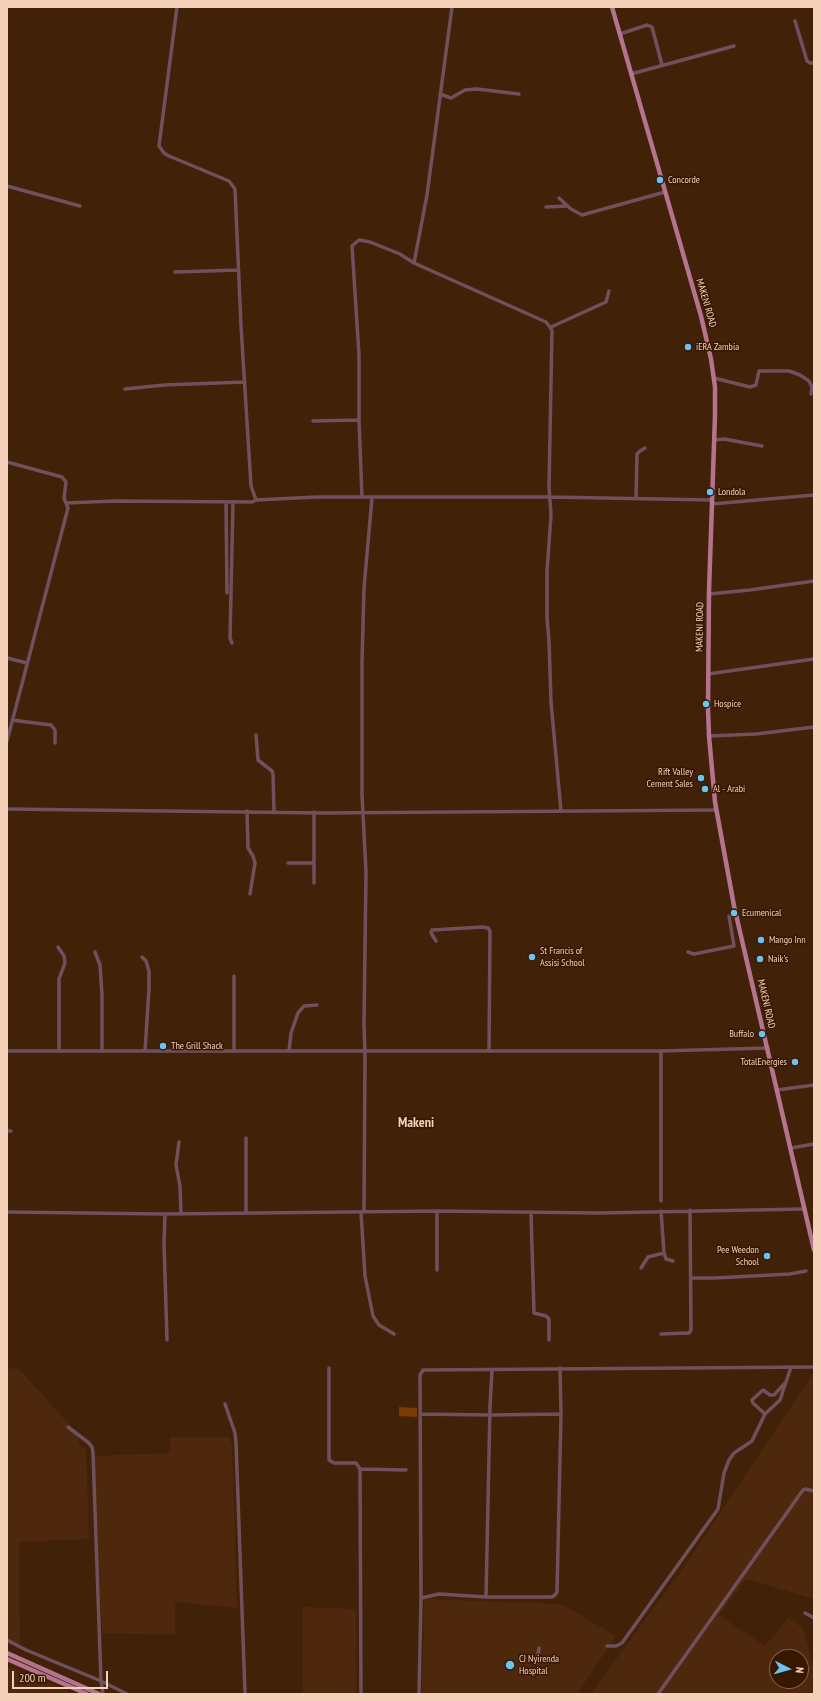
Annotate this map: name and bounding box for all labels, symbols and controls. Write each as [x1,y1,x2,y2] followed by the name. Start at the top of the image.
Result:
[668,174,700,186] place label: Concorde
[655,175,665,185] marker: Concorde
[693,277,719,329] street label: MAKENI ROAD
[696,341,739,353] place label: iERA Zambia
[683,342,693,352] marker: iERA Zambia
[718,486,745,498] place label: Londola
[705,487,715,497] marker: Londola
[694,602,706,652] street label: MAKENI ROAD
[714,698,741,710] place label: Hospice
[701,699,711,709] marker: Hospice
[647,766,693,790] place label: Rift Valley Cement Sales
[696,773,706,783] marker: Rift Valley Cement Sales
[713,783,745,795] place label: Al - Arabi
[700,784,710,794] marker: Al - Arabi
[742,907,781,919] place label: Ecumenical
[729,908,739,918] marker: Ecumenical
[769,934,806,946] place label: Mango Inn
[756,935,766,945] marker: Mango Inn
[540,945,585,968] place label: St Francis of Assisi School
[527,952,537,962] marker: St Francis of Assisi School
[768,953,788,965] place label: Naik's
[755,954,765,964] marker: Naik's
[755,978,777,1030] street label: MAKENI ROAD
[729,1028,754,1040] place label: Buffalo
[757,1029,767,1039] marker: Buffalo
[171,1040,223,1052] place label: The Grill Shack
[158,1041,168,1051] marker: The Grill Shack
[741,1056,787,1068] place label: TotalEnergies
[790,1057,800,1067] marker: TotalEnergies
[398,1115,434,1131] district label: Makeni
[717,1244,759,1268] place label: Pee Weedon School
[762,1251,772,1261] marker: Pee Weedon School
[769,1649,809,1689] north arrow
[519,1653,559,1676] place label: CJ Nyirenda Hospital
[504,1659,516,1671] marker: CJ Nyirenda Hospital
[14,1663,110,1689] scale bar
[793,1666,807,1674] text: N
[19,1670,46,1685] text: 200 m

